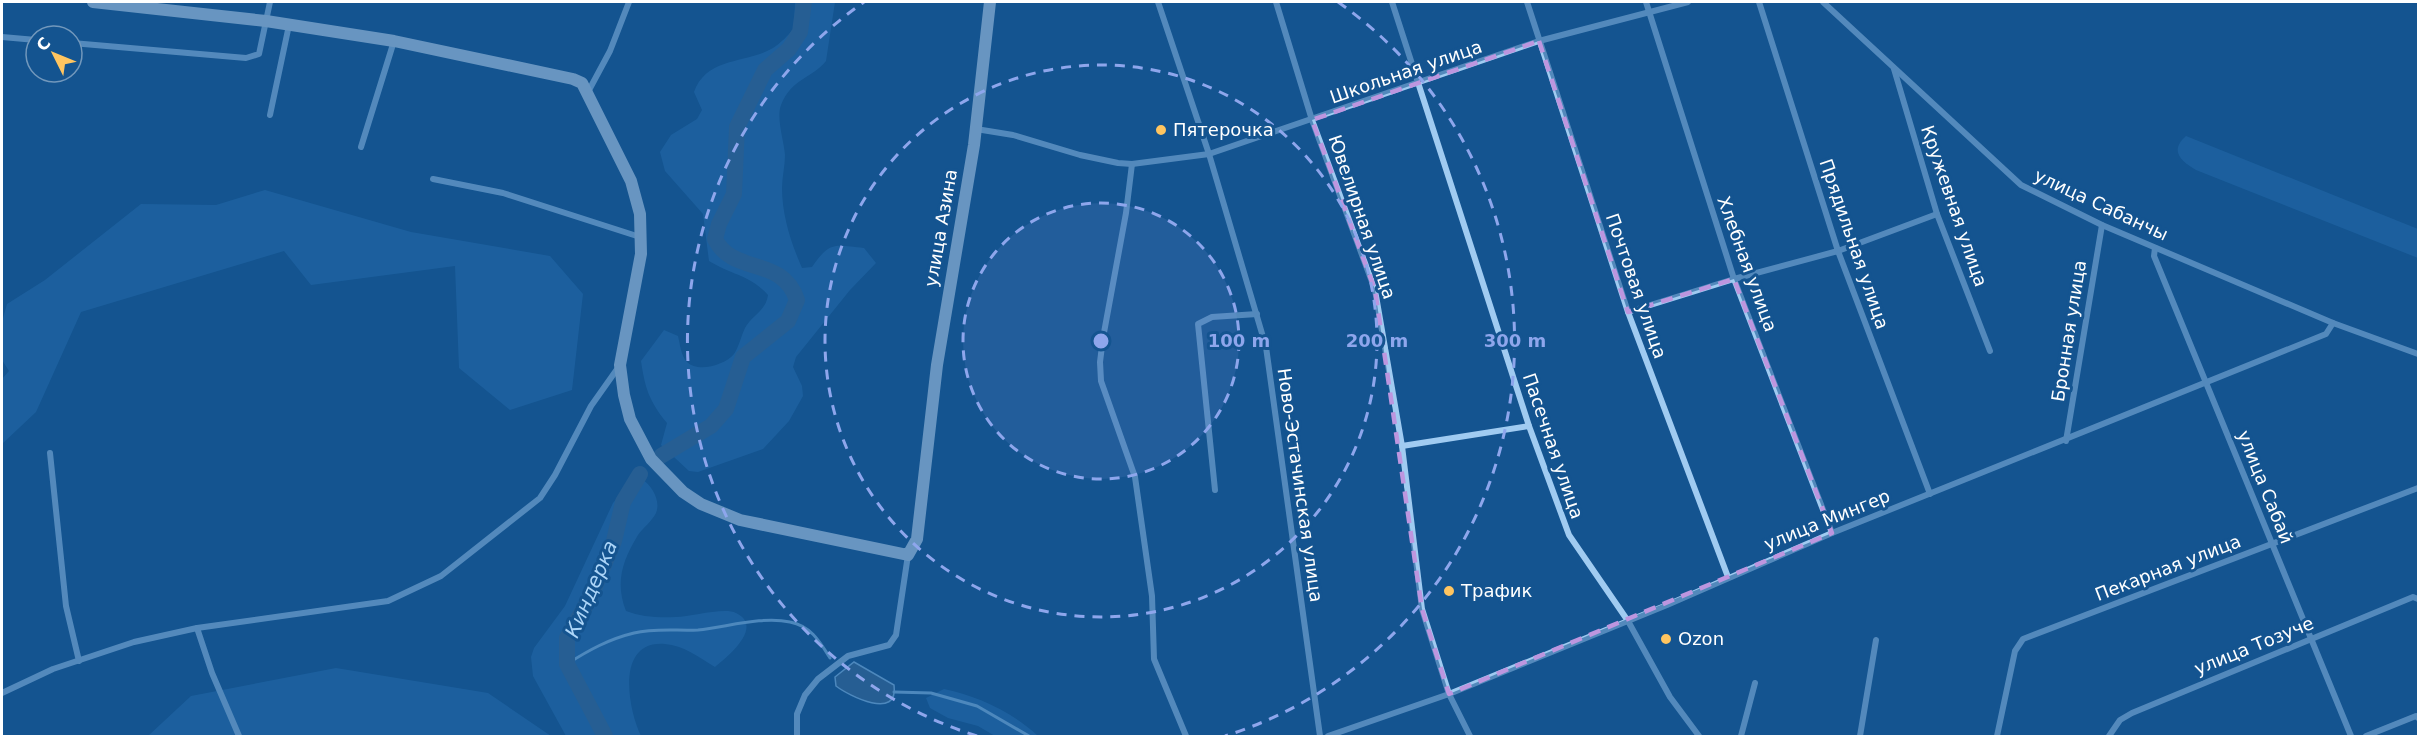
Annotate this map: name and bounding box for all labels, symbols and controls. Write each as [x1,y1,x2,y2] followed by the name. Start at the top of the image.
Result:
[24,24,84,84] north arrow
[32,33,54,55] text: С
[1327,36,1485,107] street label: Школьная улица
[1173,119,1274,140] place label: Пятерочка
[1917,122,1992,289] street label: Кружевная улица
[1154,123,1168,137] marker: Пятерочка
[1325,132,1400,302] street label: Ювелирная улица
[1815,156,1893,332] street label: Прядильная улица
[2031,164,2171,245] street label: улица Сабанчы
[920,167,961,288] street label: улица Азина
[1713,193,1782,334] street label: Хлебная улица
[1602,211,1671,361] street label: Почтовая улица
[2047,259,2090,403] street label: Бронная улица
[1208,330,1270,351] text: 100 m
[1346,330,1408,351] text: 200 m
[1484,330,1546,351] text: 300 m
[1091,331,1111,351] centre of rings
[1274,367,1327,603] street label: Ново-Эстачинская улица
[1519,370,1588,521] street label: Пасечная улица
[2233,427,2298,547] street label: улица Сабай
[1761,485,1893,554] street label: улица Мингер
[2092,530,2244,605] street label: Пекарная улица
[560,537,622,641] water label: Киндерка
[1460,580,1533,601] place label: Трафик
[1442,584,1456,598] marker: Трафик
[2191,612,2317,679] street label: улица Тозуче
[1678,628,1724,649] place label: Ozon
[1659,632,1673,646] marker: Ozon

